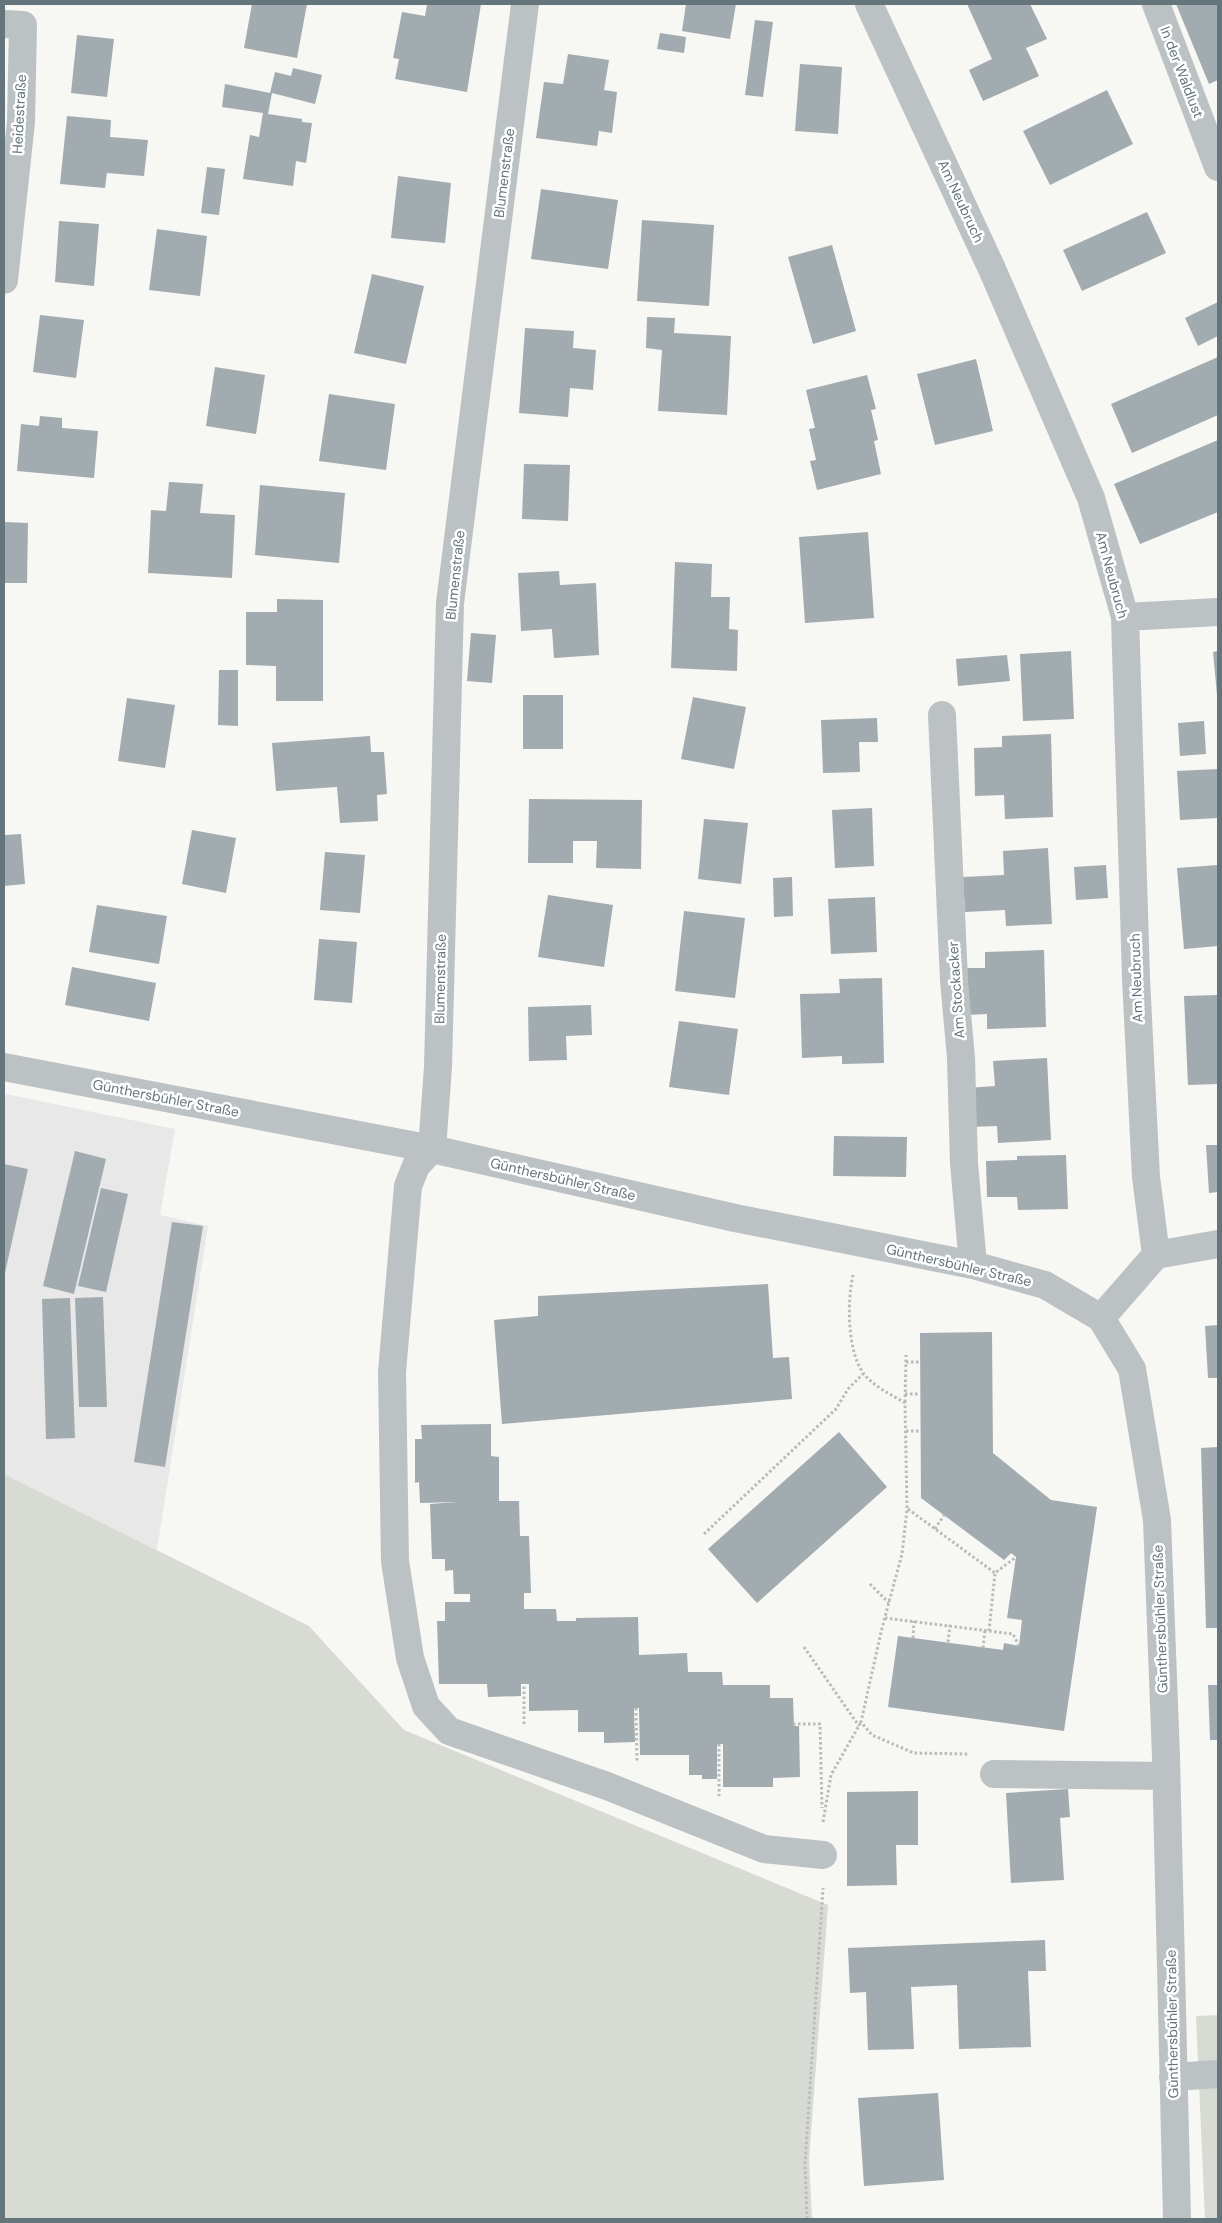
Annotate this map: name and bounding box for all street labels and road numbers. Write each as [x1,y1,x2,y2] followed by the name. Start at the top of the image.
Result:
[1156,24,1208,120] street label: In der Waldlust
[8,74,30,154] street label: Heidestraße
[490,127,518,219] street label: Blumenstraße
[934,157,988,245] street label: Am Neubruch
[441,529,469,621] street label: Blumenstraße
[1092,530,1132,620] street label: Am Neubruch
[1125,933,1147,1023] street label: Am Neubruch
[430,934,450,1024] street label: Blumenstraße
[944,941,968,1039] street label: Am Stockacker
[91,1075,241,1121] street label: Günthersbühler Straße
[489,1154,637,1204] street label: Günthersbühler Straße
[885,1240,1033,1290] street label: Günthersbühler Straße
[1148,1544,1172,1694] street label: Günthersbühler Straße
[1162,1950,1182,2098] street label: Günthersbühler Straße

